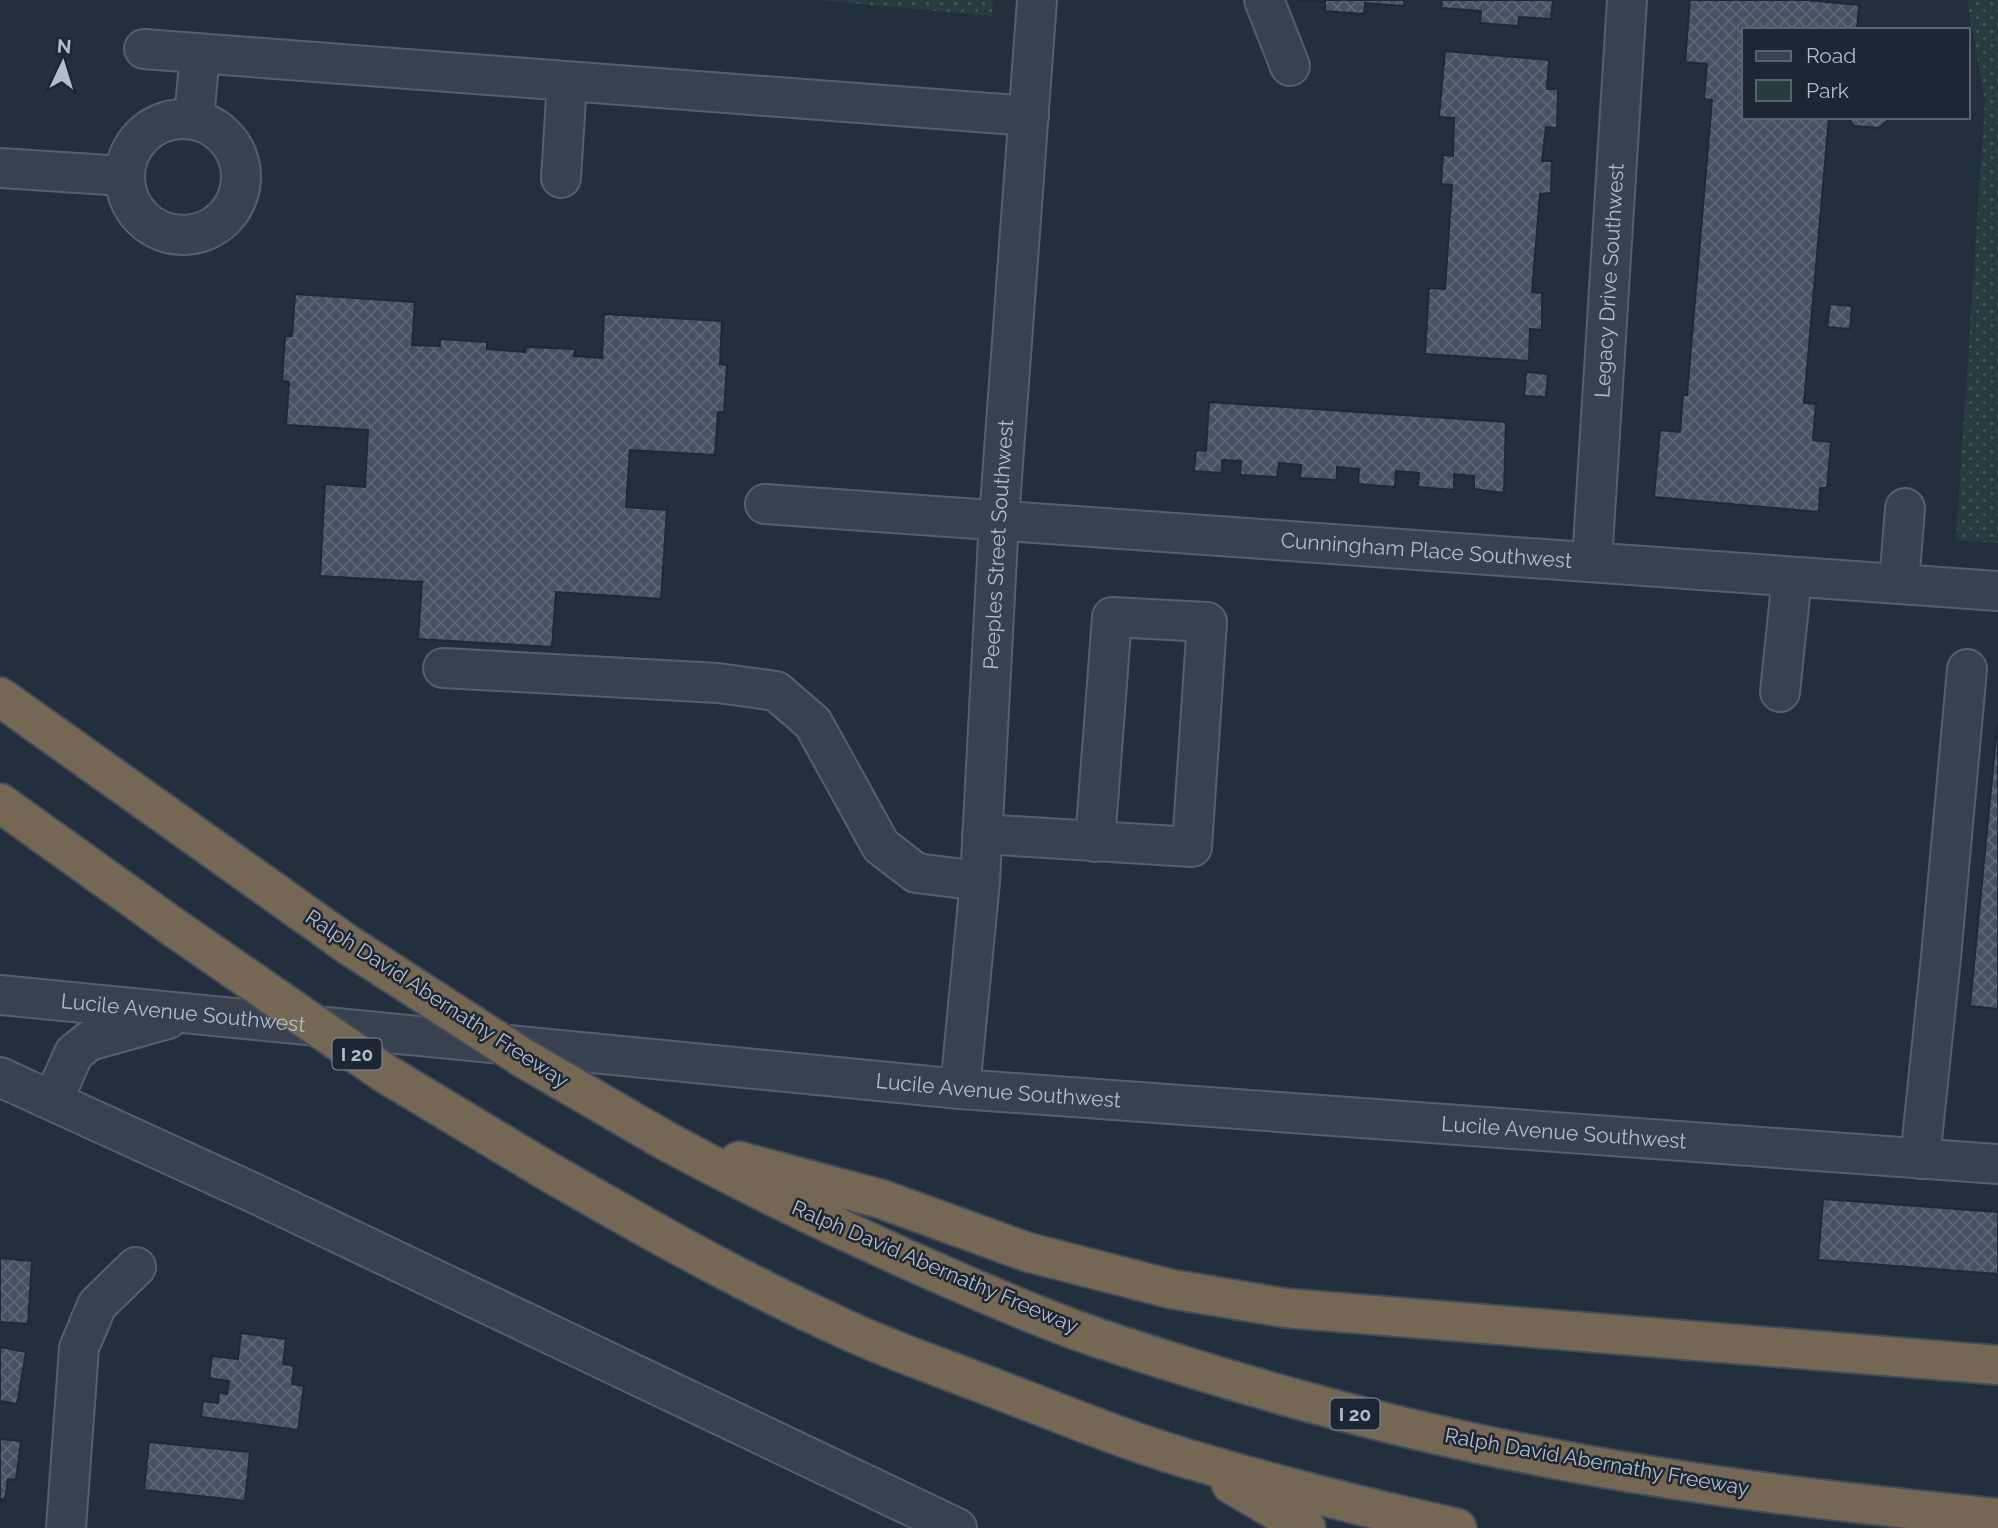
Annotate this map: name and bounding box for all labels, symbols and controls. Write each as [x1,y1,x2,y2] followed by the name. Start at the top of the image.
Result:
[28,28,98,98] north arrow
[1742,28,1970,119] legend
[56,35,72,58] text: N
[1806,43,1856,68] text: Road
[1806,78,1849,103] text: Park
[1589,163,1629,398] street label: Legacy Drive Southwest
[978,418,1018,670] street label: Peeples Street Southwest
[1280,527,1573,573] street label: Cunningham Place Southwest
[301,904,574,1093] street label: Ralph David Abernathy Freeway
[60,988,307,1037] street label: Lucile Avenue Southwest
[332,1038,382,1070] road number: I 20
[875,1068,1122,1113] street label: Lucile Avenue Southwest
[1440,1111,1687,1153] street label: Lucile Avenue Southwest
[788,1195,1082,1338] street label: Ralph David Abernathy Freeway
[1330,1398,1380,1430] road number: I 20
[1443,1422,1751,1501] street label: Ralph David Abernathy Freeway

